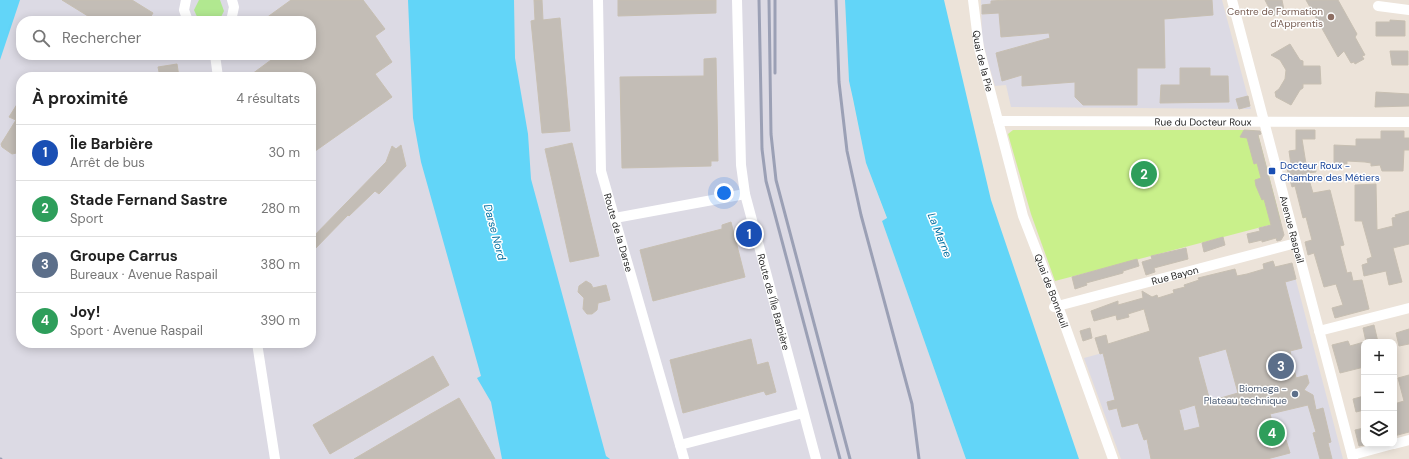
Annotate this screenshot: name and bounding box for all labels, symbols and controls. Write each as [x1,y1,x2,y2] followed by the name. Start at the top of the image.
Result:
[1227,5,1323,30] place label: Centre de Formation d'Apprentis
[1326,12,1336,22] marker: Centre de Formation d'Apprentis
[16,16,316,60] search box
[30,27,52,49] icon: search
[62,28,141,48] text: Rechercher
[970,30,996,94] street label: Quai de la Pie
[32,87,128,109] text: À proximité
[236,90,300,107] text: 4 résultats
[1154,115,1252,129] street label: Rue du Docteur Roux
[70,134,153,154] text: Île Barbière
[43,144,47,161] text: 1
[268,144,300,161] text: 30 m
[70,154,145,171] text: Arrêt de bus
[1131,159,1157,189] pin: 2
[1280,159,1380,184] place label: Docteur Roux - Chambre des Métiers
[1267,166,1277,176] marker: Docteur Roux - Chambre des Métiers
[714,183,734,203] your location
[70,190,228,210] text: Stade Fernand Sastre
[601,192,636,274] street label: Route de la Darse
[1277,194,1307,264] street label: Avenue Raspail
[41,200,49,217] text: 2
[261,200,300,217] text: 280 m
[481,202,509,262] water label: Darse Nord
[70,210,103,227] text: Sport
[925,211,955,259] water label: La Marne
[736,219,762,249] pin: 1
[70,246,178,266] text: Groupe Carrus
[754,252,793,352] street label: Route de l'Île Barbière
[1031,252,1071,330] street label: Quai de Bonneuil
[41,256,49,273] text: 3
[260,256,300,273] text: 380 m
[1150,263,1200,288] street label: Rue Bayon
[70,266,218,283] text: Bureaux · Avenue Raspail
[70,302,100,322] text: Joy!
[41,312,49,329] text: 4
[261,312,300,329] text: 390 m
[70,322,203,339] text: Sport · Avenue Raspail
[1361,339,1397,447] map controls
[1361,339,1397,375] button: +
[1268,351,1294,381] pin: 3
[1361,375,1397,411] button: −
[1204,382,1287,407] place label: Biomega - Plateau technique
[1290,389,1300,399] marker: Biomega - Plateau technique
[1361,411,1397,447] button: layers
[1259,418,1285,448] pin: 4

